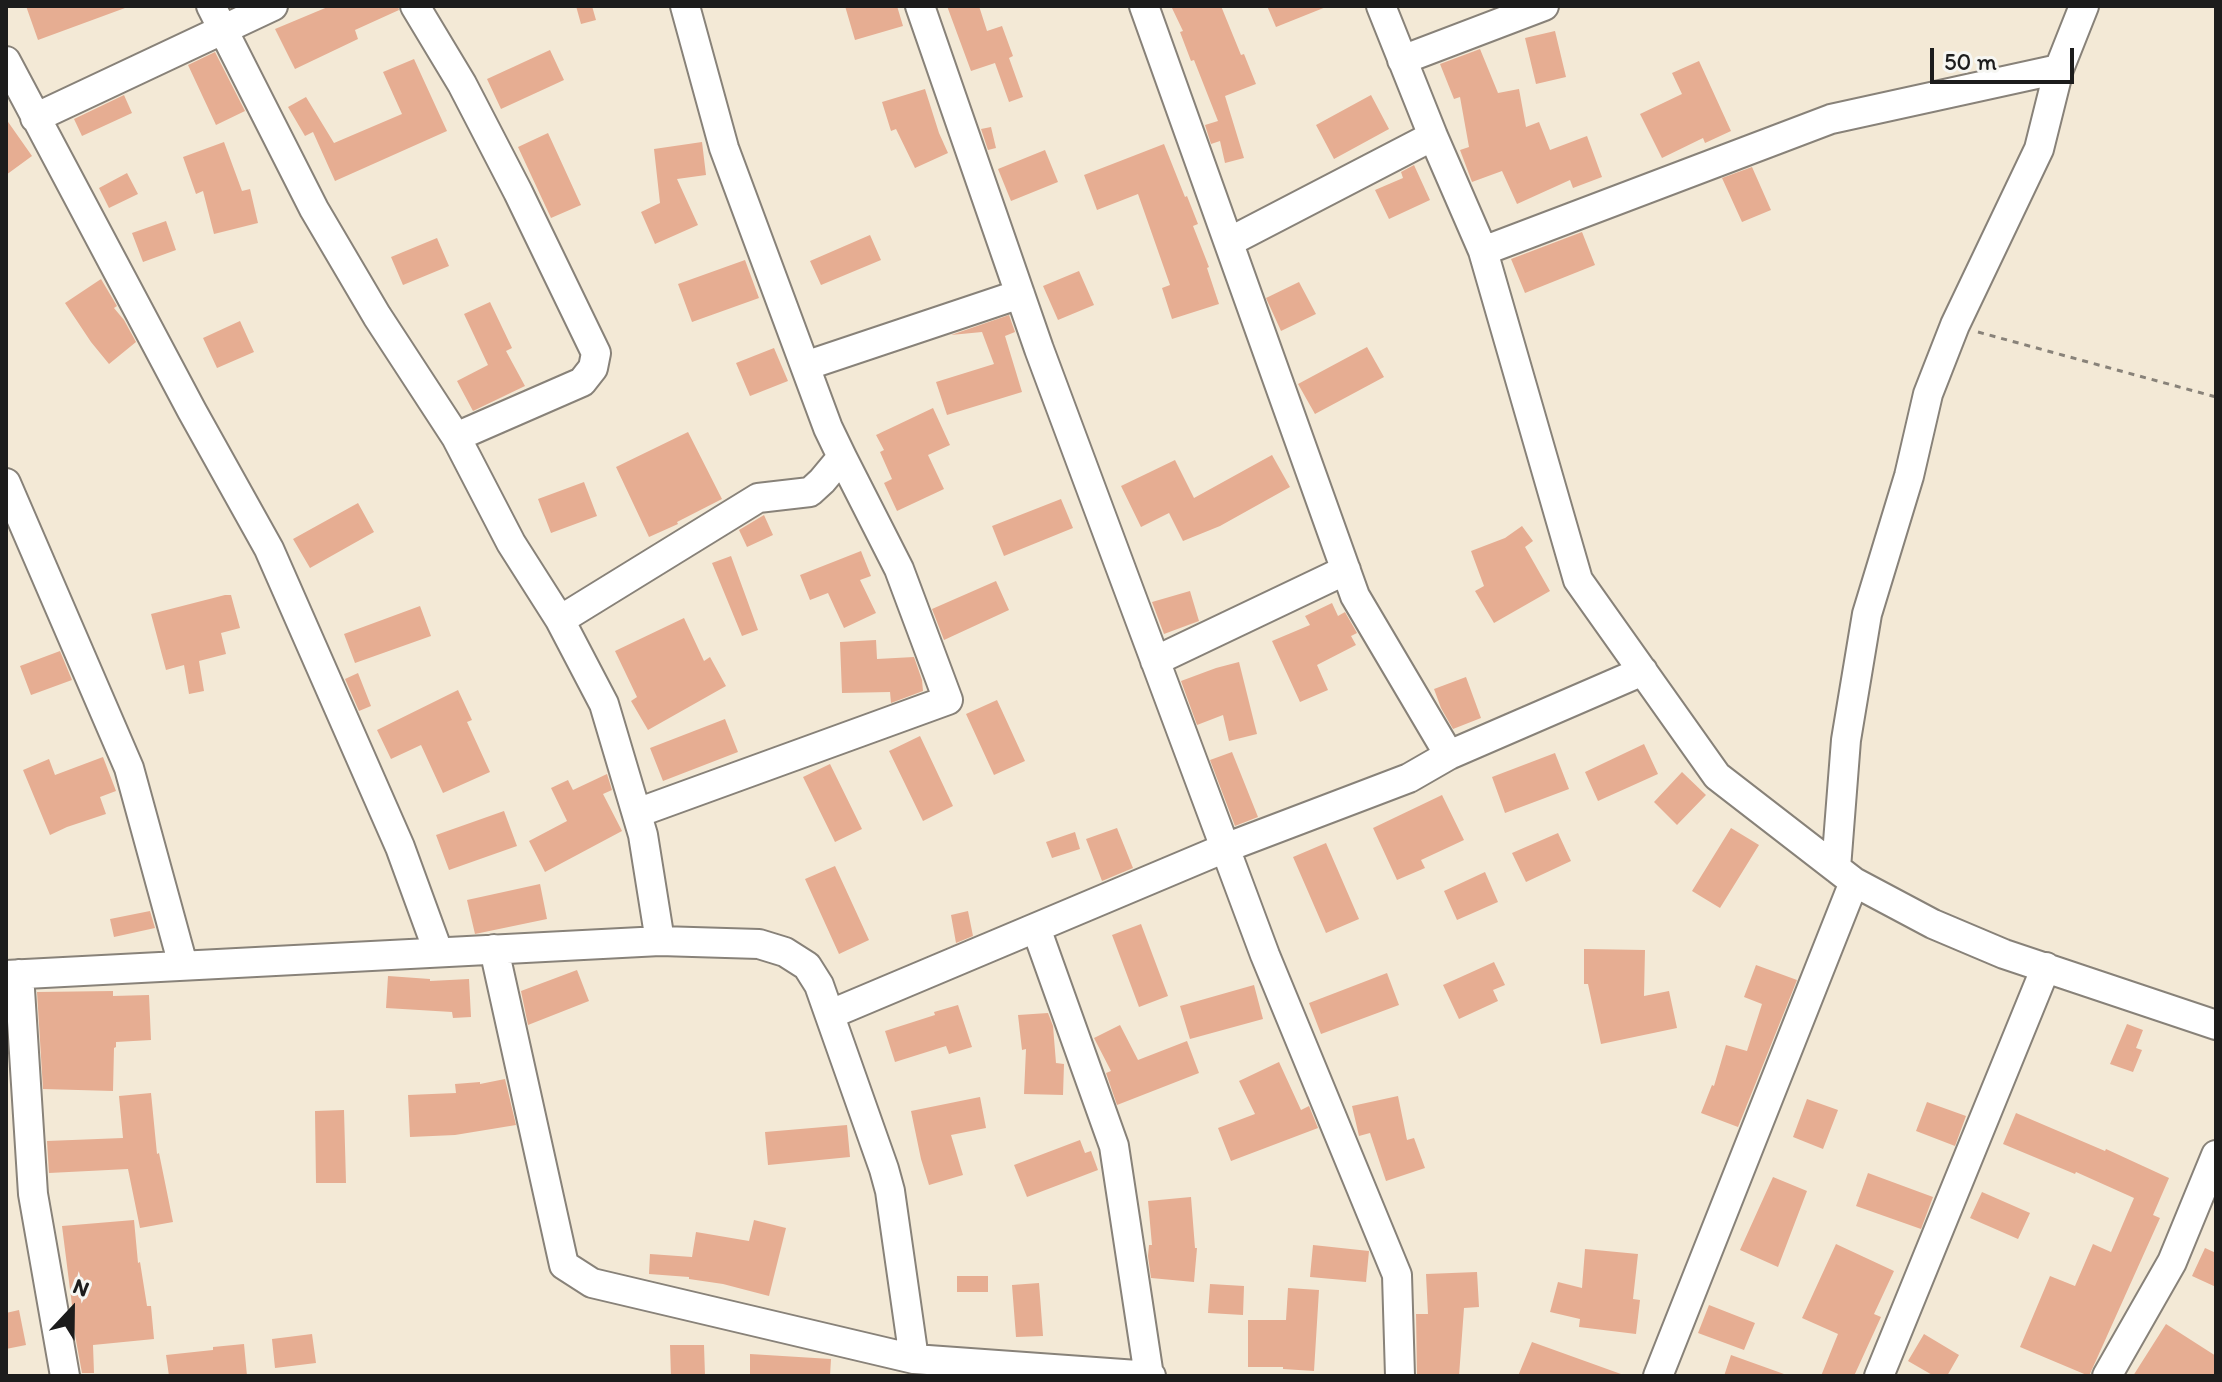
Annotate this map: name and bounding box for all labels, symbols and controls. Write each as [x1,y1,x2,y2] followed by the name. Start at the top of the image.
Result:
[1934,32,2078,82] scale bar
[1944,47,1997,76] text: 50 m
[32,1270,112,1350] north arrow
[69,1272,93,1303] text: N

